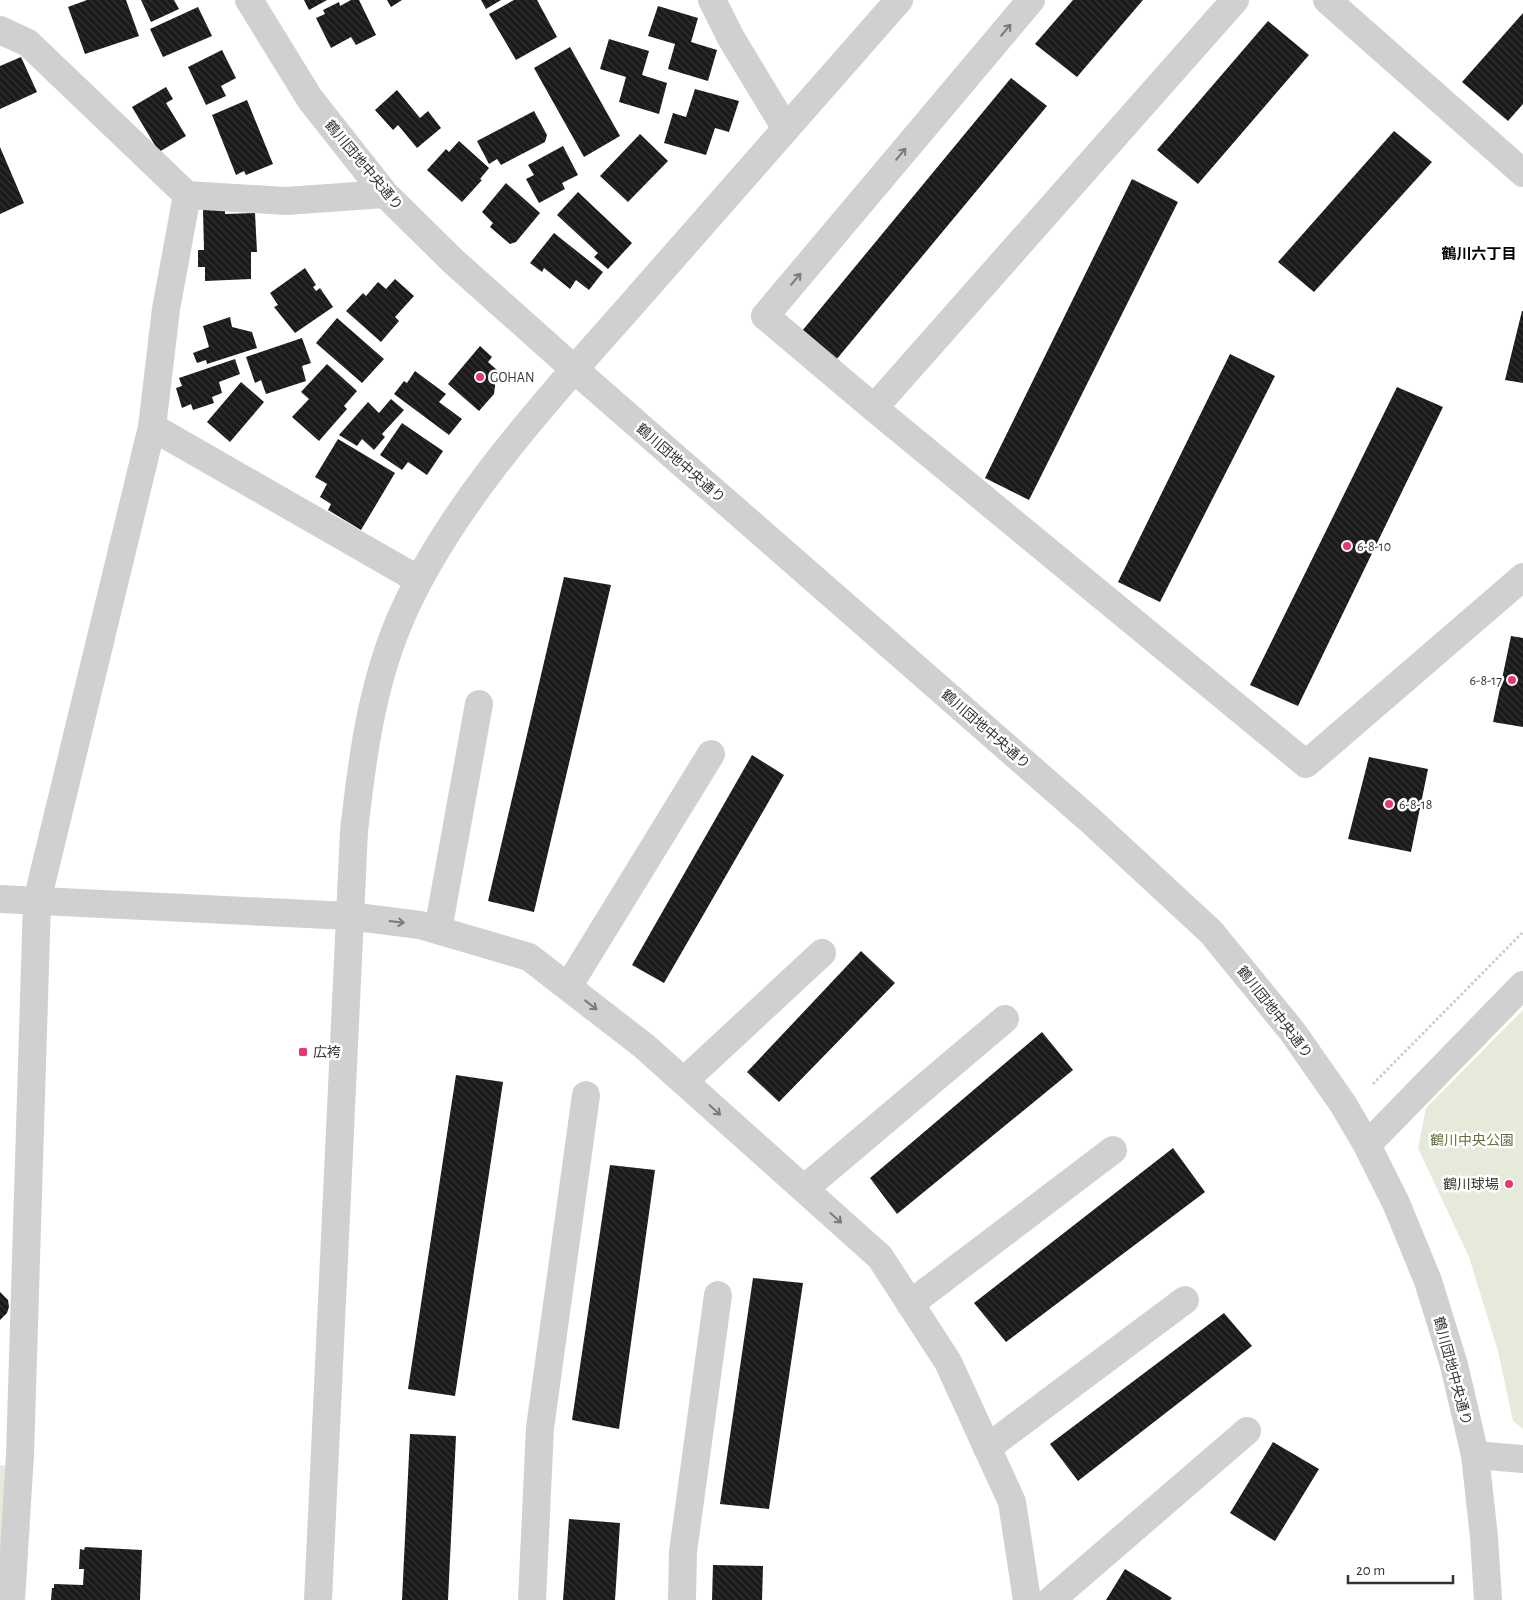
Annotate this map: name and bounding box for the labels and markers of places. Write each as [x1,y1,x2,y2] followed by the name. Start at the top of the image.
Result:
[474,371,486,383] marker: GOHAN
[490,371,535,385] place label: GOHAN
[1341,540,1353,552] marker: 6-8-10
[1357,540,1391,554] place label: 6-8-10
[1470,674,1502,688] place label: 6-8-17
[1506,674,1518,686] marker: 6-8-17
[1383,798,1395,810] marker: 6-8-18
[1399,798,1432,812] place label: 6-8-18
[313,1044,341,1060] place label: 広袴
[297,1046,309,1058] marker: 広袴
[1443,1177,1499,1192] place label: 鶴川球場
[1503,1178,1515,1190] marker: 鶴川球場

